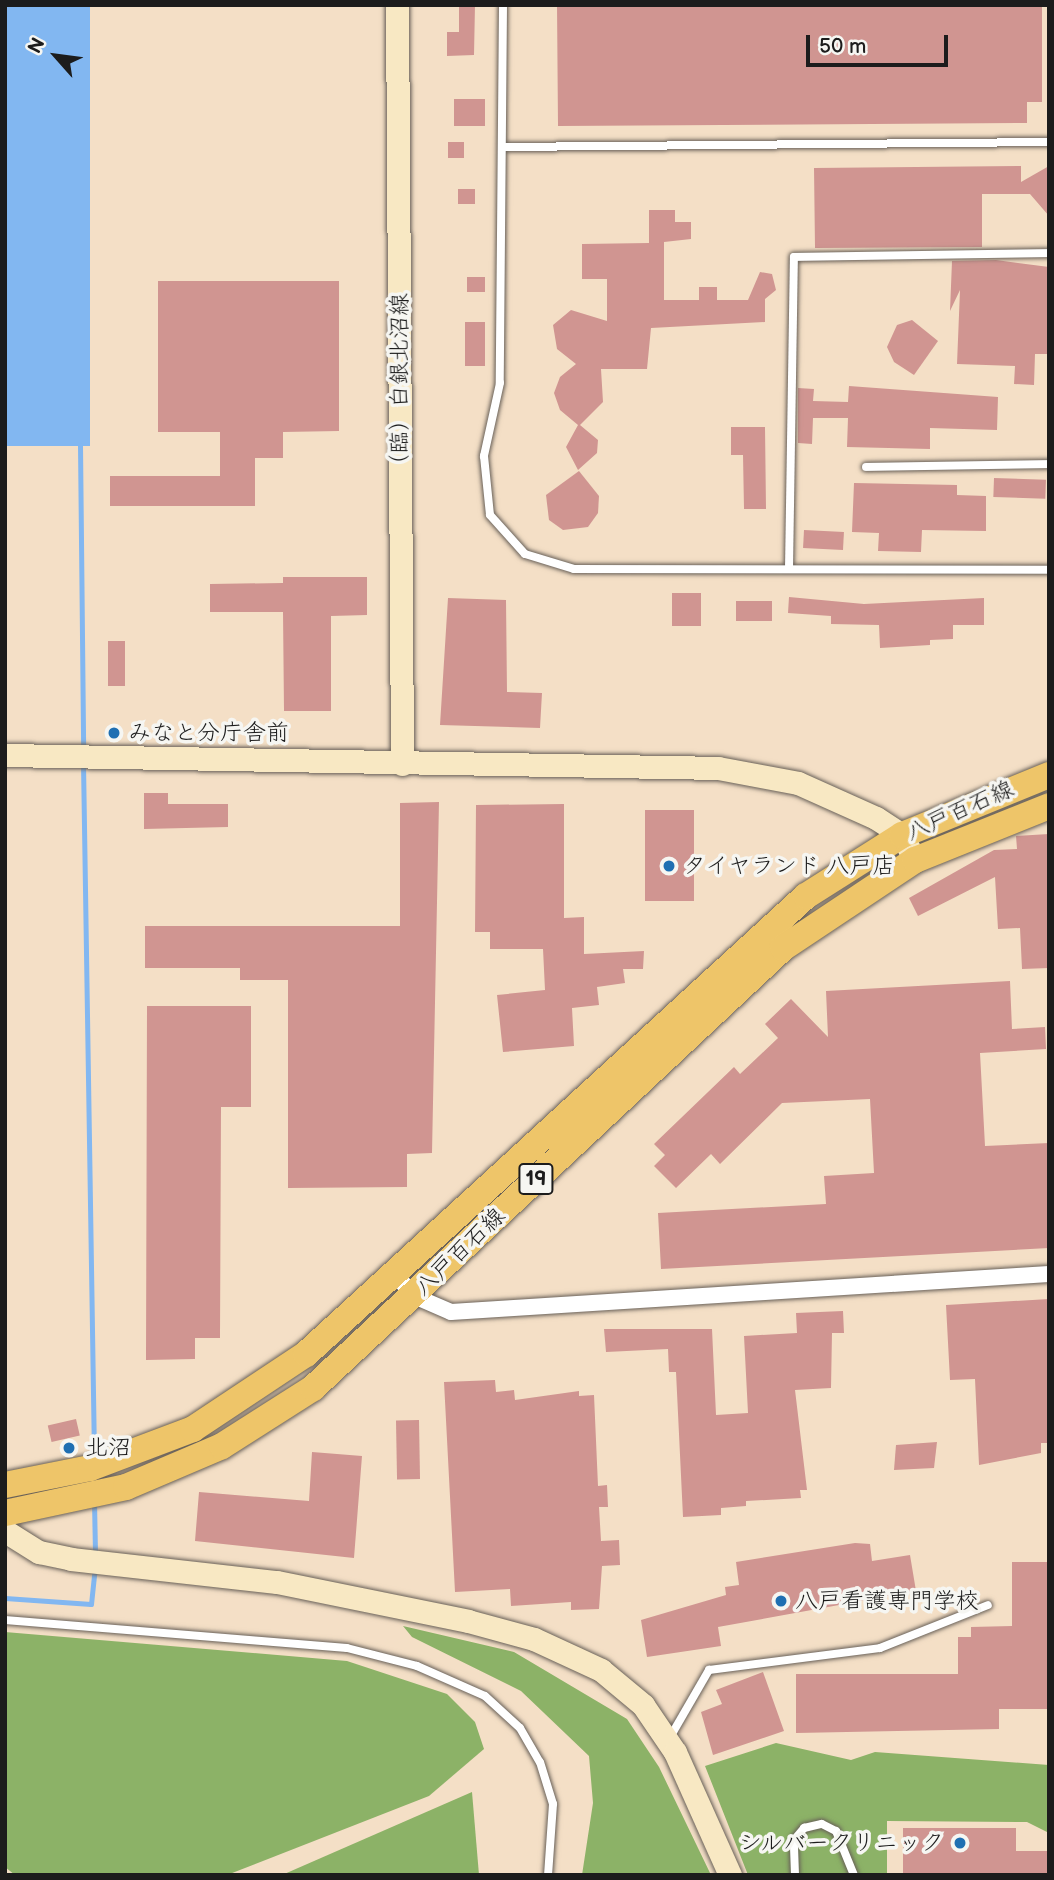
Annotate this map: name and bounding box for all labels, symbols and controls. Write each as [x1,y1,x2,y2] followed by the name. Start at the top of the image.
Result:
[21,21,91,91] north arrow
[809,21,951,65] scale bar
[24,34,51,58] text: N
[819,34,866,59] text: 50 m
[386,293,414,477] street label: （臨）白銀北沼線
[128,719,289,747] place label: みなと分庁舎前
[106,725,122,741] marker: みなと分庁舎前
[902,775,1018,847] street label: 八戸百石線
[683,852,896,880] place label: タイヤランド 八戸店
[661,858,677,874] marker: タイヤランド 八戸店
[517,1162,555,1196] road number: 19
[409,1202,511,1302] street label: 八戸百石線
[85,1434,131,1462] place label: 北沼
[59,1438,79,1458] marker: 北沼
[795,1587,979,1615] place label: 八戸看護専門学校
[773,1593,789,1609] marker: 八戸看護専門学校
[737,1829,944,1857] place label: シルバークリニック
[950,1833,970,1853] marker: シルバークリニック

